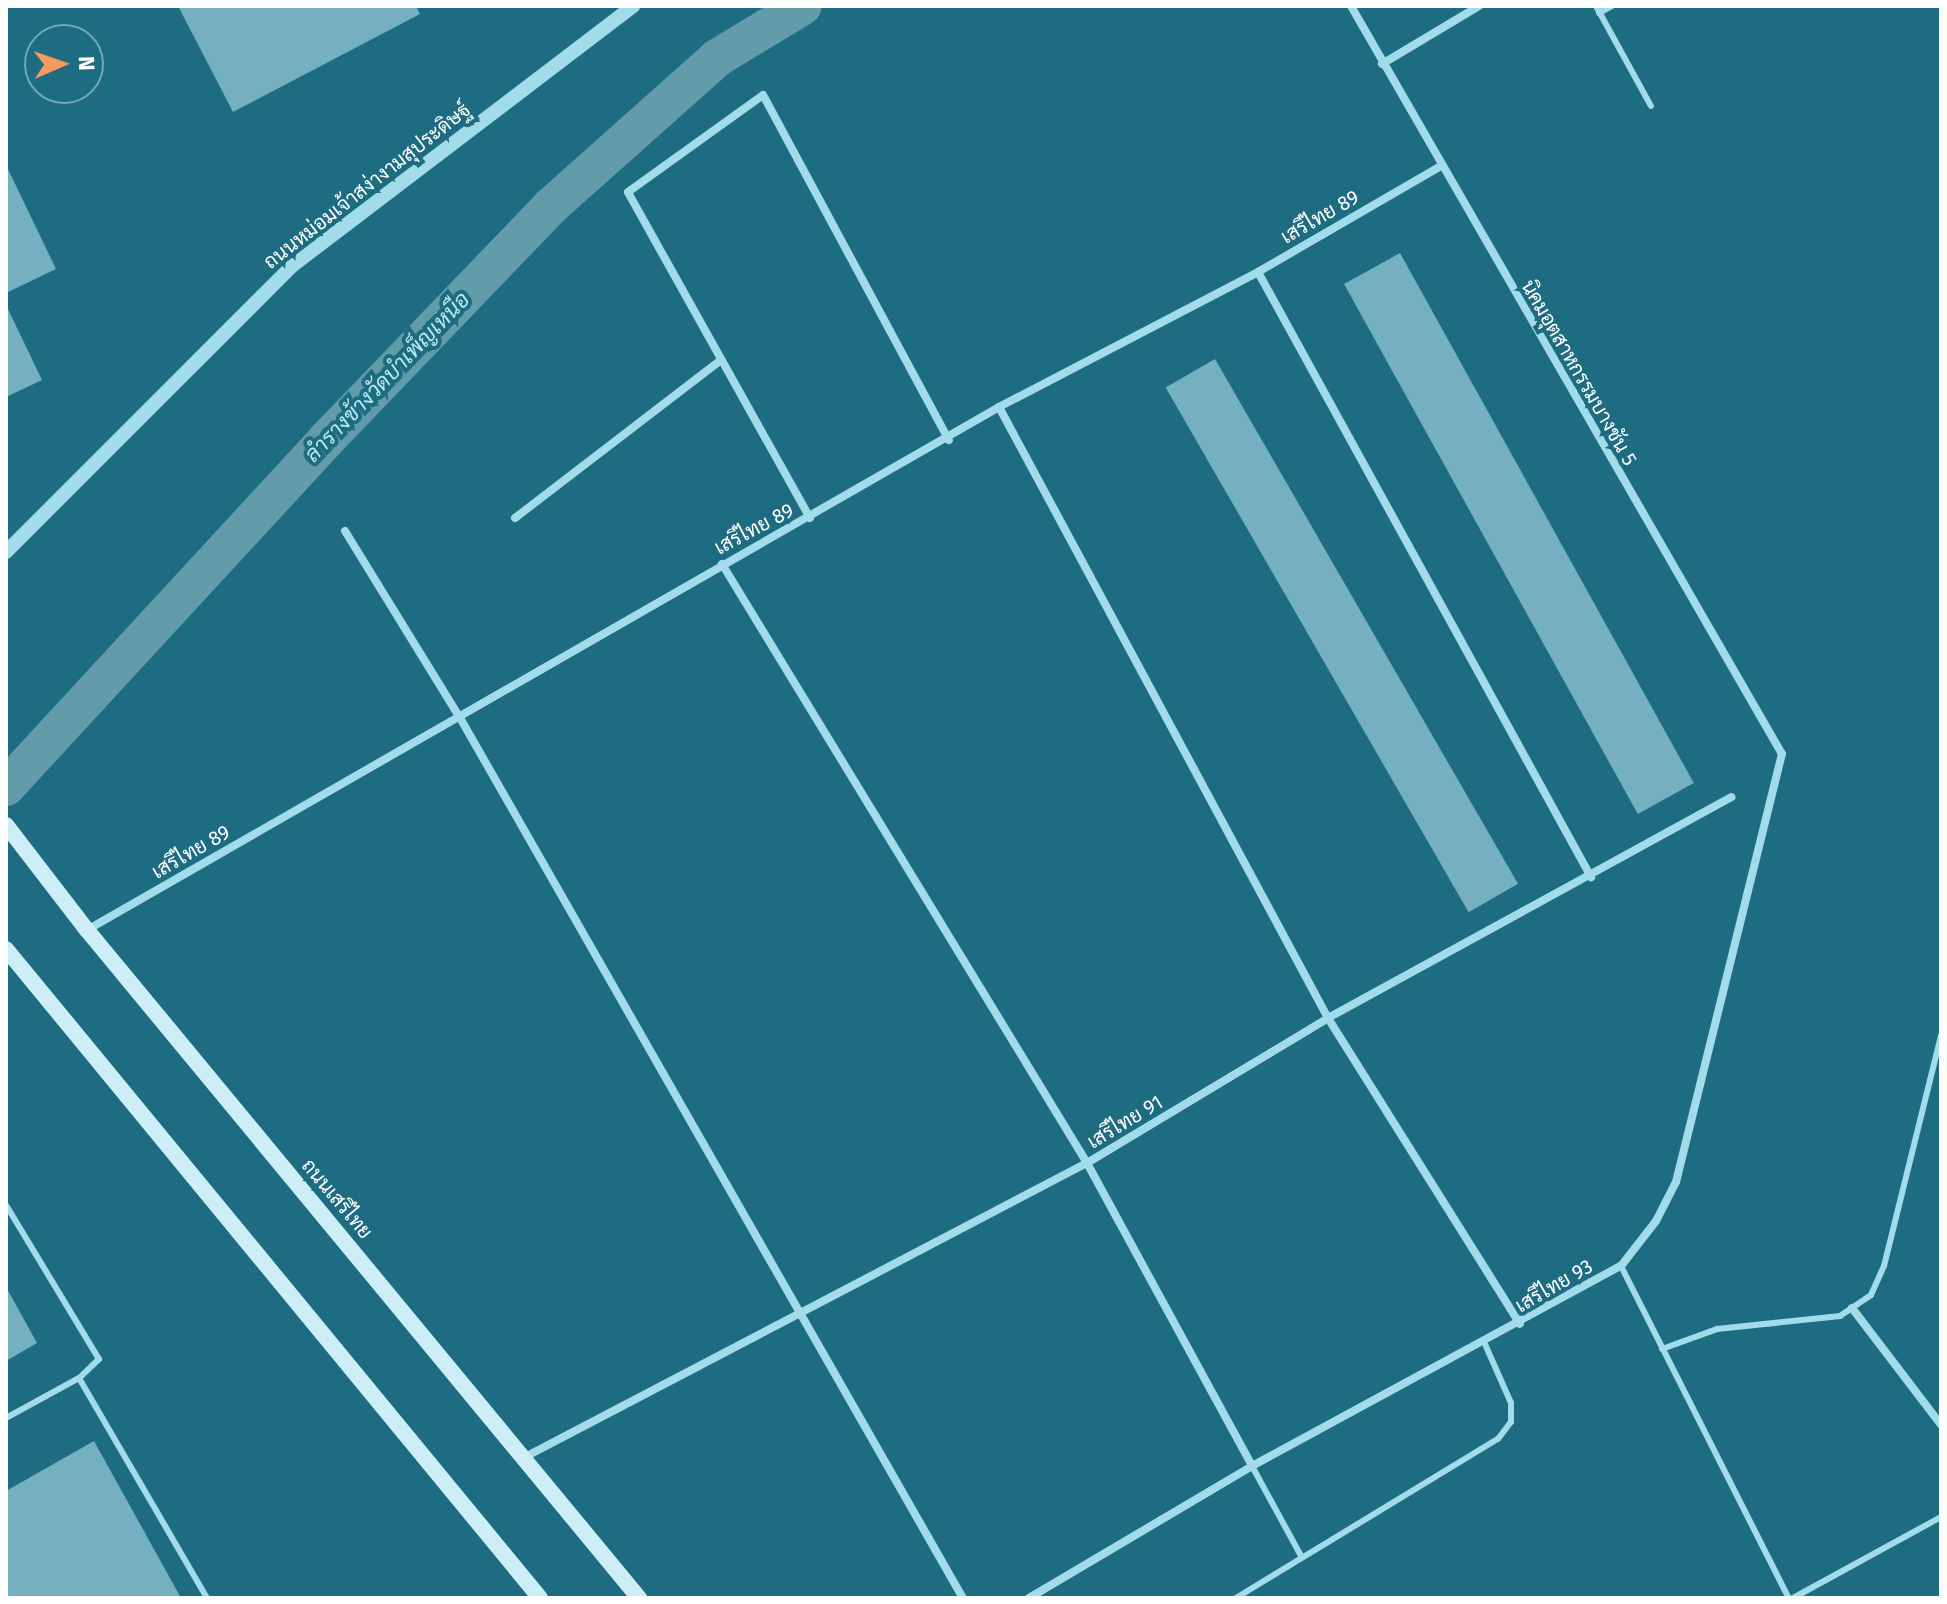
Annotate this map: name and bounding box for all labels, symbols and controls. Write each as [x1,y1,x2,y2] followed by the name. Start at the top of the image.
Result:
[24,24,104,104] north arrow
[73,55,100,71] text: N
[259,98,475,274] street label: ถนนหม่อมเจ้าสง่างามสุประดิษฐ์
[1277,185,1363,249] street label: เสรีไทย 89
[1516,276,1642,470] street label: นิคมอุตสาหกรรมบางชัน 5
[299,286,475,468] water label: ลำรางข้างวัดบำเพ็ญเหนือ
[710,498,798,560] street label: เสรีไทย 89
[148,820,234,884] street label: เสรีไทย 89
[1083,1090,1167,1154] street label: เสรีไทย 91
[297,1154,377,1244] street label: ถนนเสรีไทย
[1511,1254,1597,1318] street label: เสรีไทย 93

